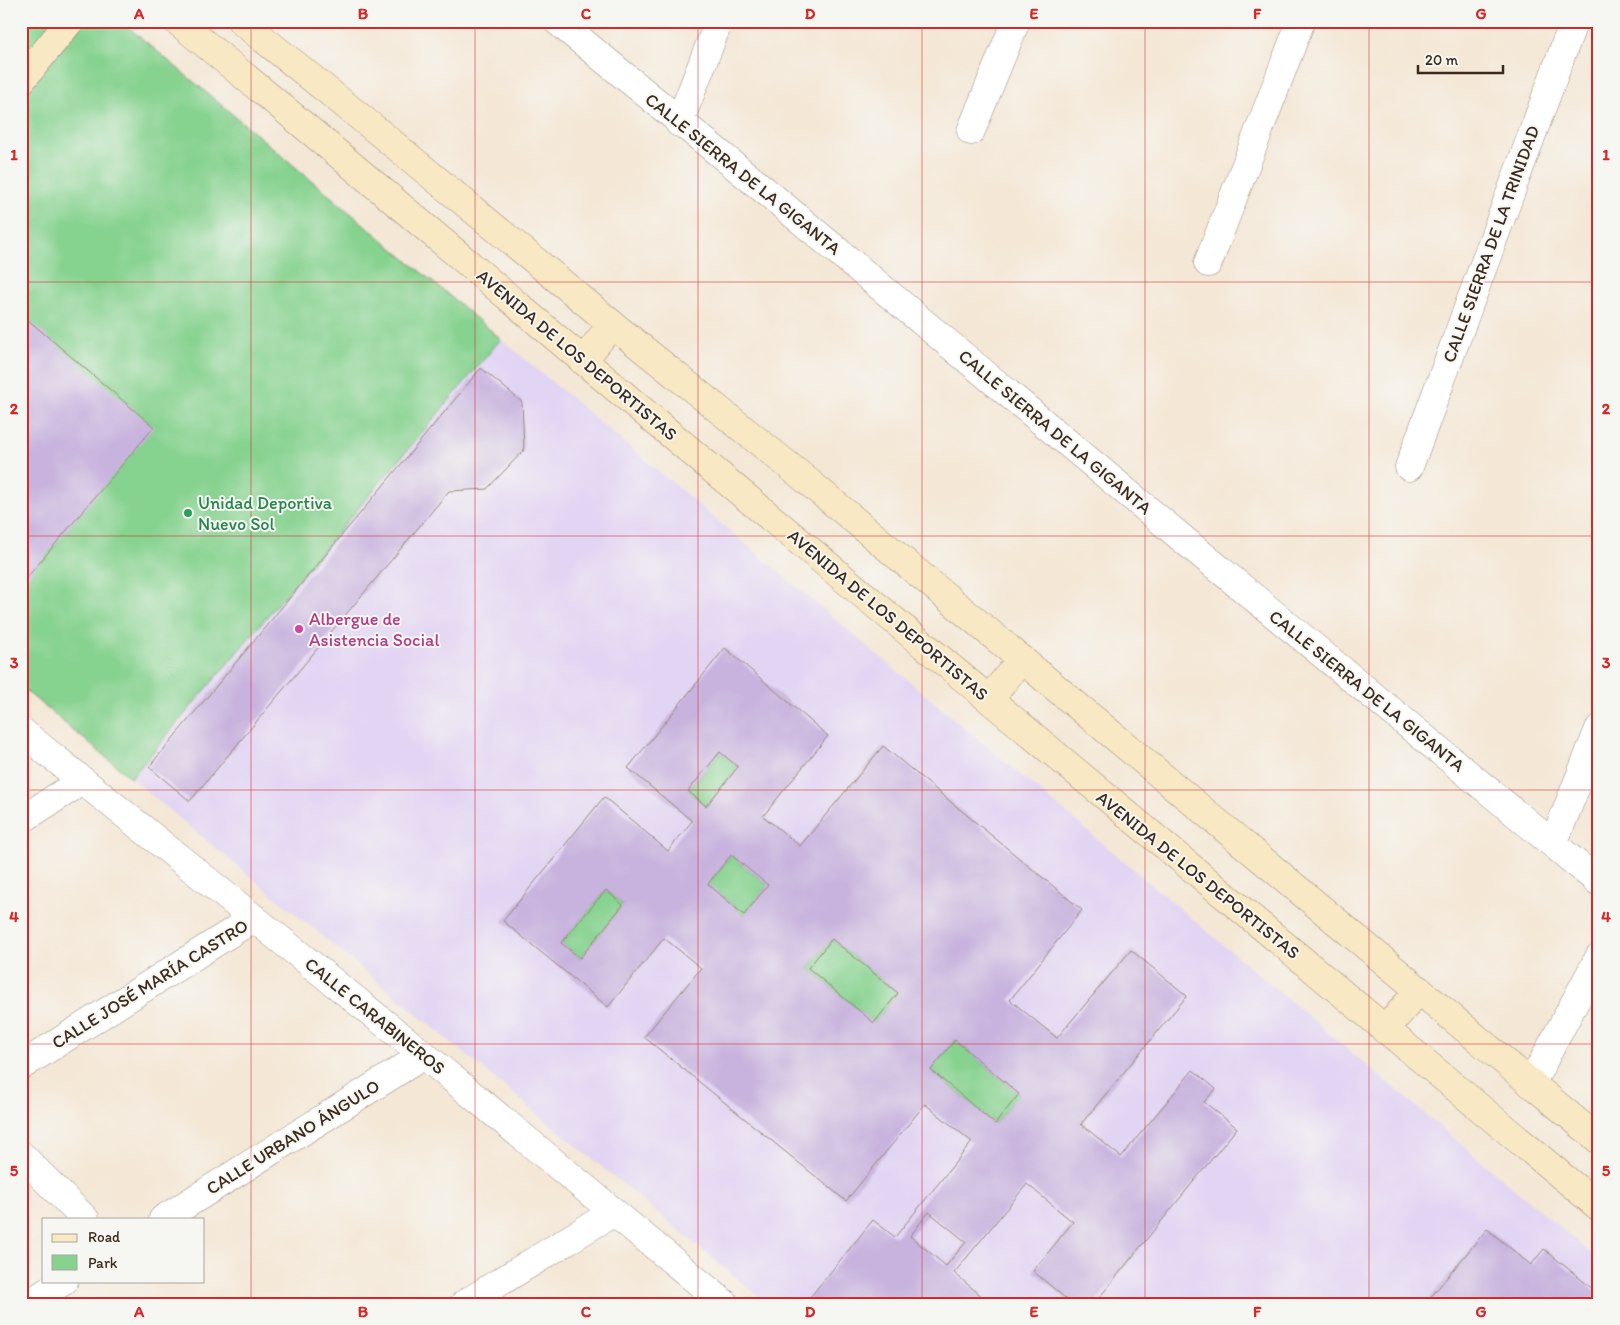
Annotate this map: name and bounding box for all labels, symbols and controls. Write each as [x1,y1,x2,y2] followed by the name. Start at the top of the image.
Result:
[133,4,145,23] text: A
[358,4,369,23] text: B
[581,4,592,23] text: C
[805,4,816,23] text: D
[1030,4,1039,23] text: E
[1253,4,1262,23] text: F
[1475,4,1487,23] text: G
[1418,42,1502,74] scale bar
[1425,51,1459,69] text: 20 m
[641,88,846,260] street label: CALLE SIERRA DE LA GIGANTA
[1438,122,1544,365] street label: CALLE SIERRA DE LA TRINIDAD
[10,145,18,164] text: 1
[1602,145,1610,164] text: 1
[472,265,682,445] street label: AVENIDA DE LOS DEPORTISTAS
[954,345,1156,520] street label: CALLE SIERRA DE LA GIGANTA
[10,399,19,418] text: 2
[1602,399,1611,418] text: 2
[198,492,333,535] place label: Unidad Deportiva Nuevo Sol
[182,507,194,519] marker: Unidad Deportiva Nuevo Sol
[783,525,993,705] street label: AVENIDA DE LOS DEPORTISTAS
[1265,605,1470,777] street label: CALLE SIERRA DE LA GIGANTA
[309,608,440,651] place label: Albergue de Asistencia Social
[293,623,305,635] marker: Albergue de Asistencia Social
[10,653,19,672] text: 3
[1602,653,1611,672] text: 3
[1092,786,1304,964] street label: AVENIDA DE LOS DEPORTISTAS
[9,907,19,926] text: 4
[1601,907,1611,926] text: 4
[48,914,252,1054] street label: CALLE JOSÉ MARÍA CASTRO
[300,953,450,1079] street label: CALLE CARABINEROS
[202,1075,384,1199] street label: CALLE URBANO ÁNGULO
[10,1161,19,1180] text: 5
[1602,1161,1611,1180] text: 5
[42,1218,205,1282] legend
[88,1228,121,1246] text: Road
[88,1254,118,1272] text: Park
[133,1302,145,1321] text: A
[358,1302,369,1321] text: B
[581,1302,592,1321] text: C
[805,1302,816,1321] text: D
[1030,1302,1039,1321] text: E
[1253,1302,1262,1321] text: F
[1475,1302,1487,1321] text: G

